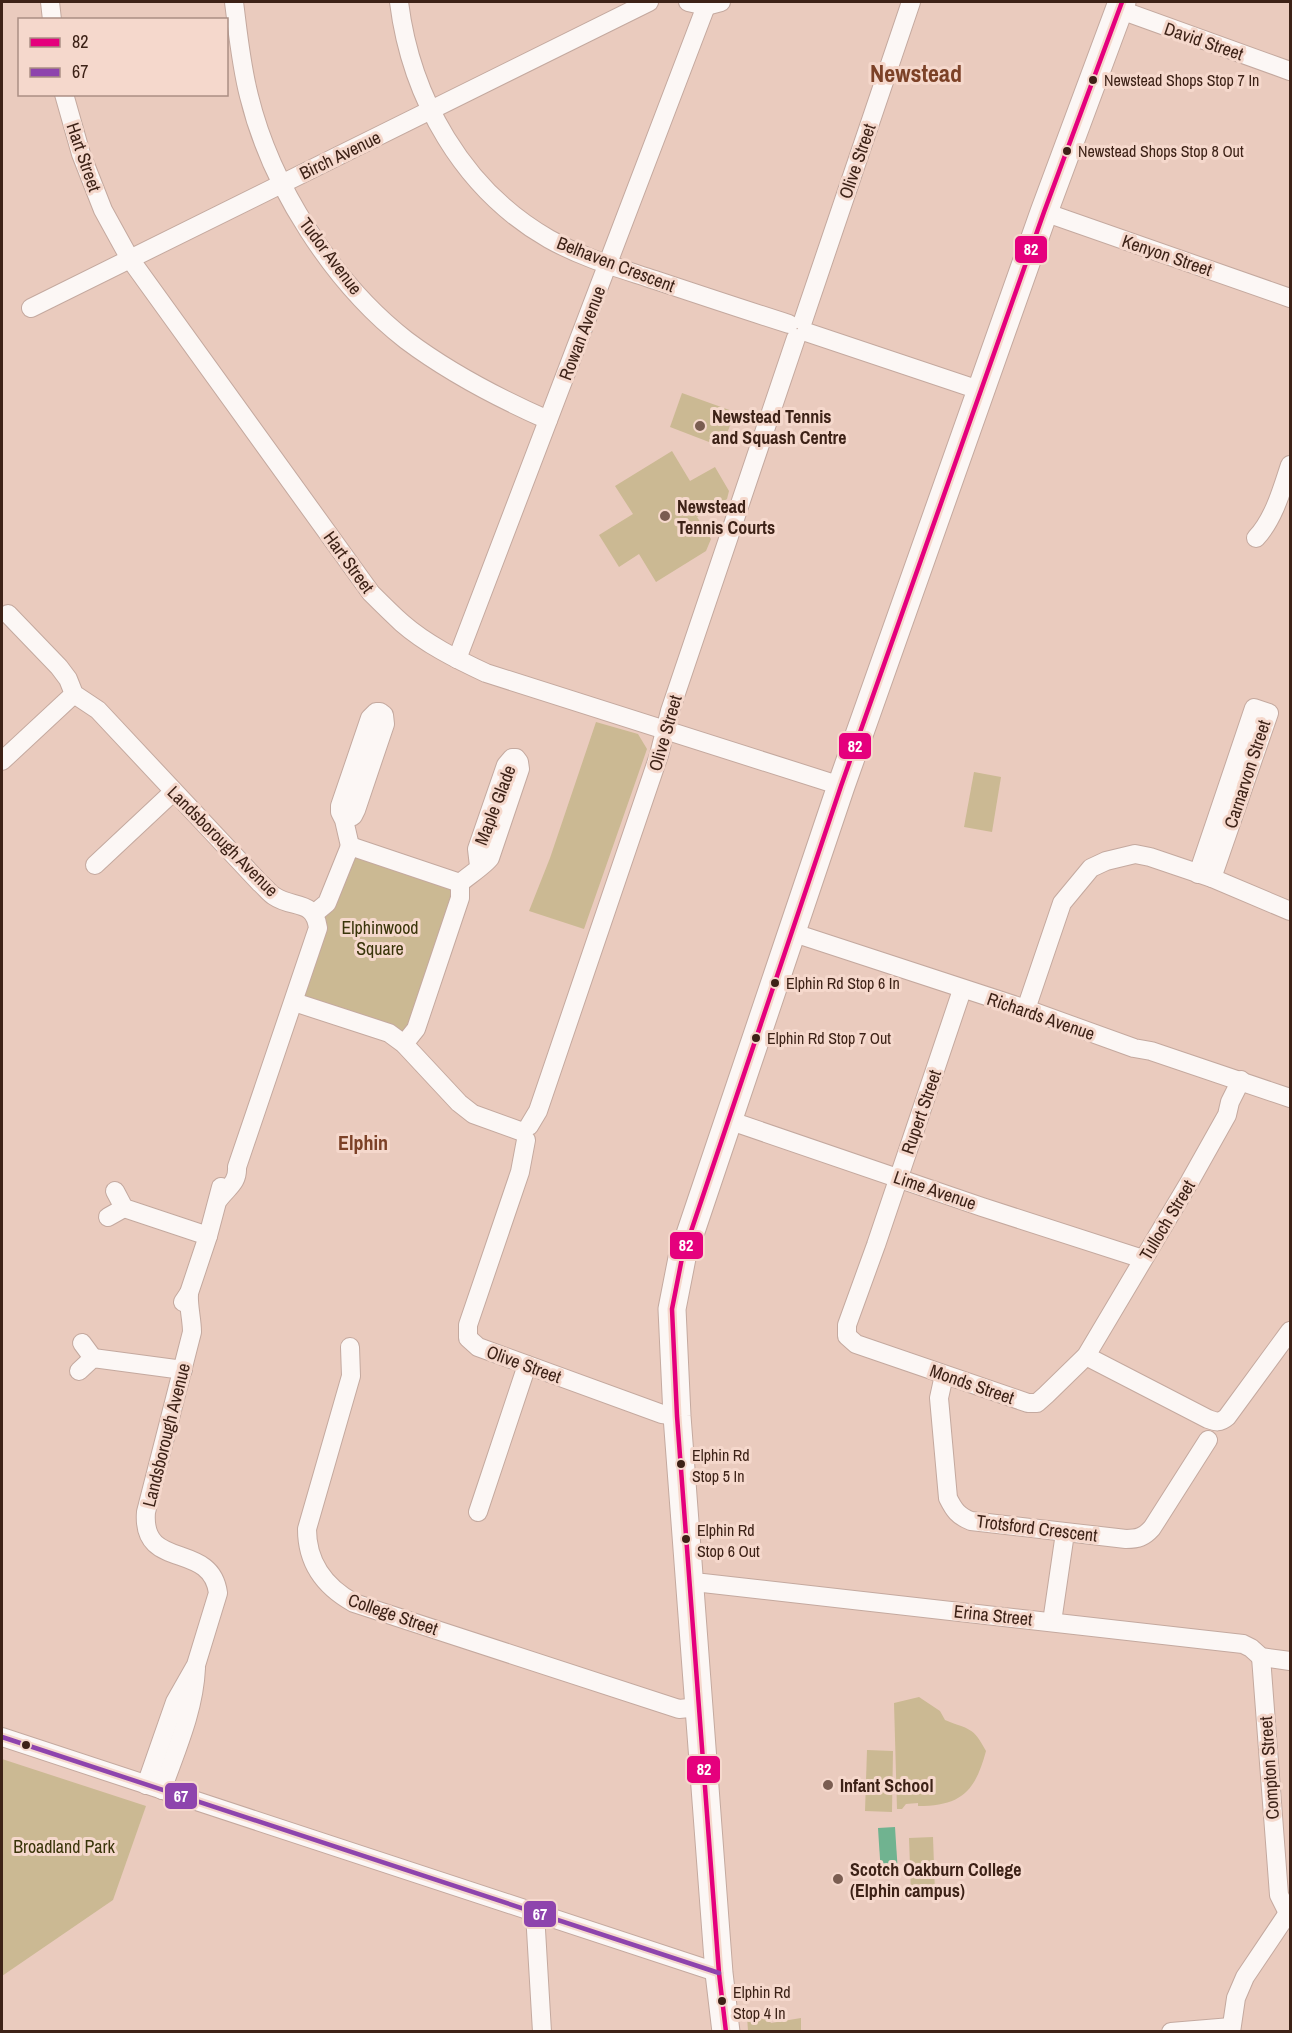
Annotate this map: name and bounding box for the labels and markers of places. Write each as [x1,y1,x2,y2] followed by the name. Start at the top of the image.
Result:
[1104,69,1259,91] place label: Newstead Shops Stop 7 In
[1087,74,1099,86] marker: Newstead Shops Stop 7 In
[1078,140,1244,162] place label: Newstead Shops Stop 8 Out
[1061,145,1073,157] marker: Newstead Shops Stop 8 Out
[712,404,847,450] place label: Newstead Tennis and Squash Centre
[693,419,707,433] marker: Newstead Tennis and Squash Centre
[677,494,775,540] place label: Newstead Tennis Courts
[658,509,672,523] marker: Newstead Tennis Courts
[786,972,900,994] place label: Elphin Rd Stop 6 In
[769,977,781,989] marker: Elphin Rd Stop 6 In
[767,1027,891,1049] place label: Elphin Rd Stop 7 Out
[750,1032,762,1044] marker: Elphin Rd Stop 7 Out
[692,1444,750,1487] place label: Elphin Rd Stop 5 In
[675,1458,687,1470] marker: Elphin Rd Stop 5 In
[697,1519,760,1562] place label: Elphin Rd Stop 6 Out
[680,1533,692,1545] marker: Elphin Rd Stop 6 Out
[20,1739,32,1751] unlabelled marker
[840,1773,934,1798] place label: Infant School
[821,1778,835,1792] marker: Infant School
[850,1857,1021,1903] place label: Scotch Oakburn College (Elphin campus)
[831,1872,845,1886] marker: Scotch Oakburn College (Elphin campus)
[733,1981,791,2024] place label: Elphin Rd Stop 4 In
[716,1995,728,2007] marker: Elphin Rd Stop 4 In

